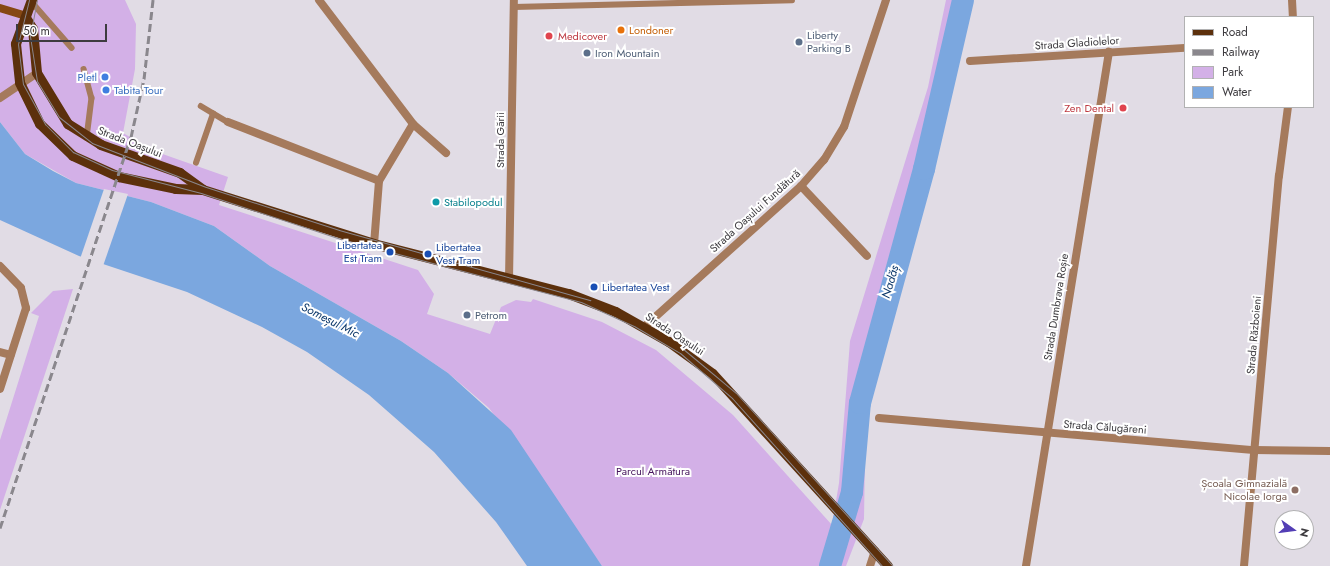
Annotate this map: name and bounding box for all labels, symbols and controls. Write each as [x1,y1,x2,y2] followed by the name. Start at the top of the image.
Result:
[18,16,109,42] scale bar
[1184,16,1314,108] legend
[23,22,50,40] text: 50 m
[629,23,673,37] place label: Londoner
[1222,23,1248,41] text: Road
[616,25,626,35] marker: Londoner
[558,29,607,43] place label: Medicover
[807,29,851,55] place label: Liberty Parking B
[543,30,555,42] marker: Medicover
[1034,33,1120,53] street label: Strada Gladiolelor
[794,37,804,47] marker: Liberty Parking B
[1222,43,1260,61] text: Railway
[595,46,659,60] place label: Iron Mountain
[582,48,592,58] marker: Iron Mountain
[1222,63,1243,81] text: Park
[78,70,97,84] place label: Pletl
[100,72,110,82] marker: Pletl
[114,83,163,97] place label: Tabita Tour
[1222,83,1252,101] text: Water
[101,85,111,95] marker: Tabita Tour
[1064,101,1114,115] place label: Zen Dental
[1117,102,1129,114] marker: Zen Dental
[493,112,507,168] street label: Strada Gării
[96,124,164,160] street label: Strada Oașului
[707,167,803,255] street label: Strada Oașului Fundătură
[444,195,502,209] place label: Stabilopodul
[431,197,441,207] marker: Stabilopodul
[337,239,382,265] place label: Libertatea Est Tram
[436,241,481,267] place label: Libertatea Vest Tram
[385,247,395,257] marker: Libertatea Est Tram
[423,249,433,259] marker: Libertatea Vest Tram
[1041,253,1071,361] street label: Strada Dumbrava Roșie
[879,264,903,300] water label: Nadăș
[602,280,669,294] place label: Libertatea Vest
[589,282,599,292] marker: Libertatea Vest
[1244,295,1264,375] street label: Strada Războieni
[299,300,361,342] water label: Someșul Mic
[475,308,507,322] place label: Petrom
[462,310,472,320] marker: Petrom
[643,310,707,358] street label: Strada Oașului
[1063,418,1147,436] street label: Strada Călugăreni
[616,464,690,478] park label: Parcul Armătura
[1201,477,1287,503] place label: Școala Gimnazială Nicolae Iorga
[1290,485,1300,495] marker: Școala Gimnazială Nicolae Iorga
[1274,510,1314,550] north arrow
[1296,526,1313,539] text: N

